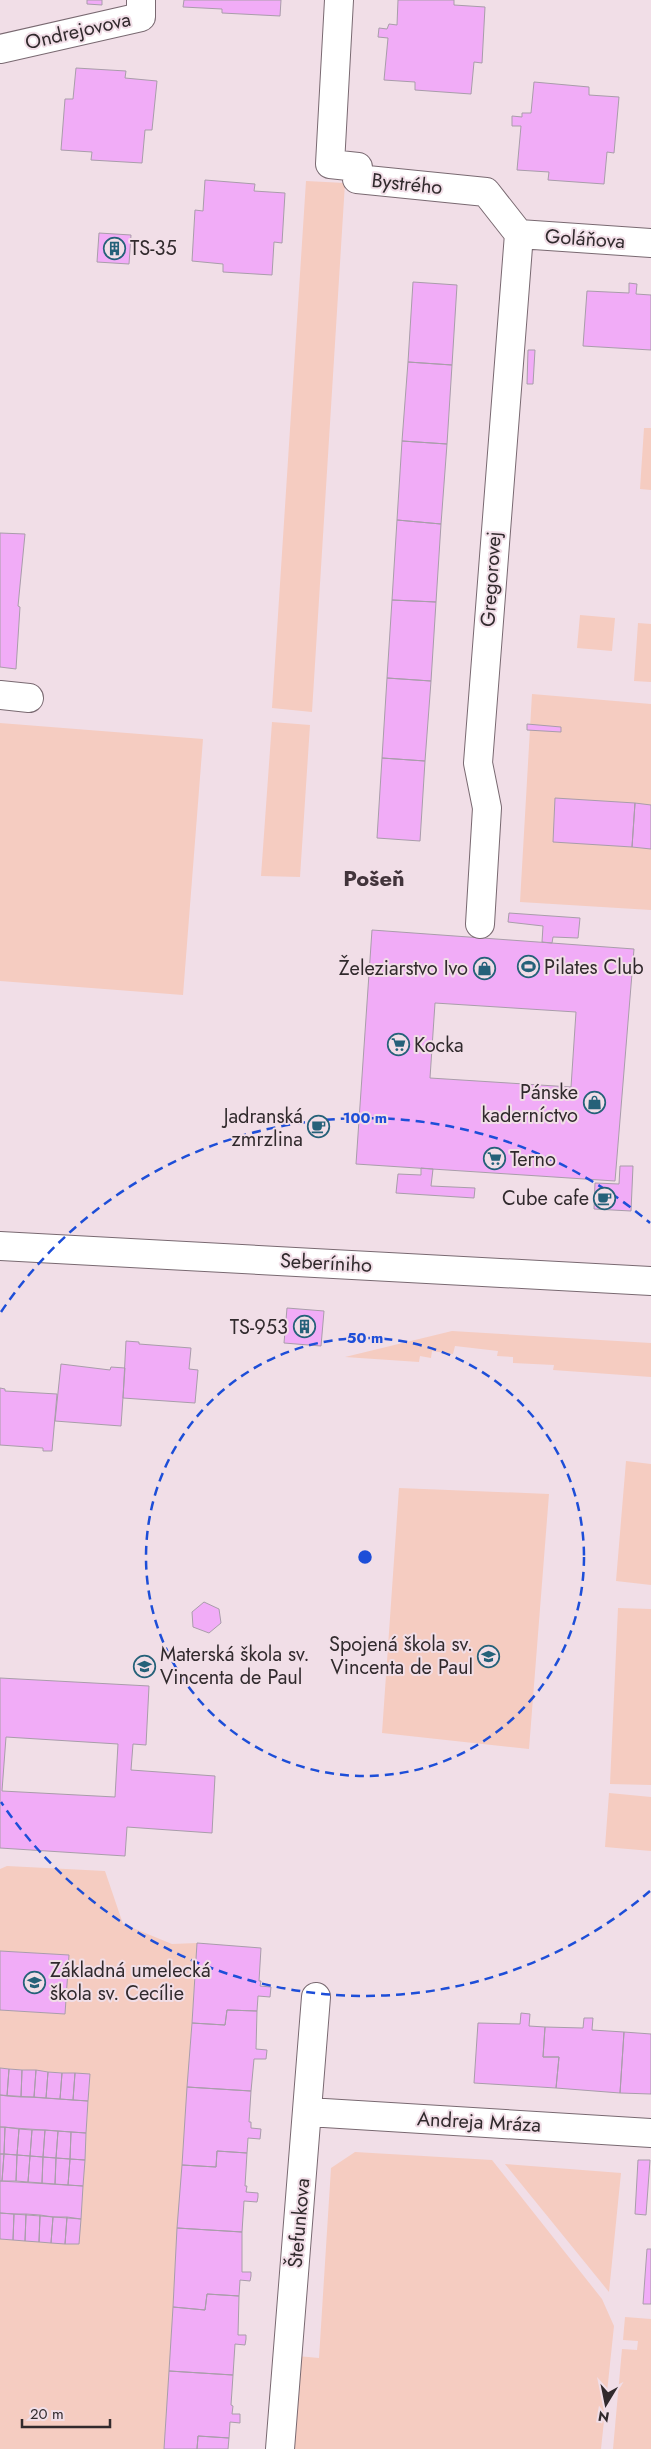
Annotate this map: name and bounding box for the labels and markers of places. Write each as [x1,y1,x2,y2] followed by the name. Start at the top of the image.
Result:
[130,234,177,263] place label: TS-35
[102,236,126,260] building icon: TS-35
[544,953,644,982] place label: Pilates Club
[339,954,468,983] place label: Železiarstvo Ivo
[516,955,540,979] sports icon: Pilates Club
[472,956,496,980] shop icon: Železiarstvo Ivo
[414,1031,464,1060] place label: Kocka
[386,1033,410,1057] supermarket icon: Kocka
[482,1078,578,1130] place label: Pánske kaderníctvo
[582,1091,606,1115] shop icon: Pánske kaderníctvo
[221,1102,303,1154] place label: Jadranská zmrzlina
[307,1115,331,1139] cafe icon: Jadranská zmrzlina
[510,1145,556,1174] place label: Terno
[482,1147,506,1171] supermarket icon: Terno
[502,1184,589,1213] place label: Cube cafe
[593,1186,617,1210] cafe icon: Cube cafe
[230,1313,288,1342] place label: TS-953
[292,1315,316,1339] building icon: TS-953
[356,1548,374,1566] centre of rings
[329,1630,473,1682] place label: Spojená škola sv. Vincenta de Paul
[160,1640,310,1692] place label: Materská škola sv. Vincenta de Paul
[477,1644,501,1668] school or university icon: Spojená škola sv. Vincenta de Paul
[132,1654,156,1678] school or university icon: Materská škola sv. Vincenta de Paul
[50,1956,211,2008] place label: Základná umelecká škola sv. Cecílie
[22,1970,46,1994] school or university icon: Základná umelecká škola sv. Cecílie

